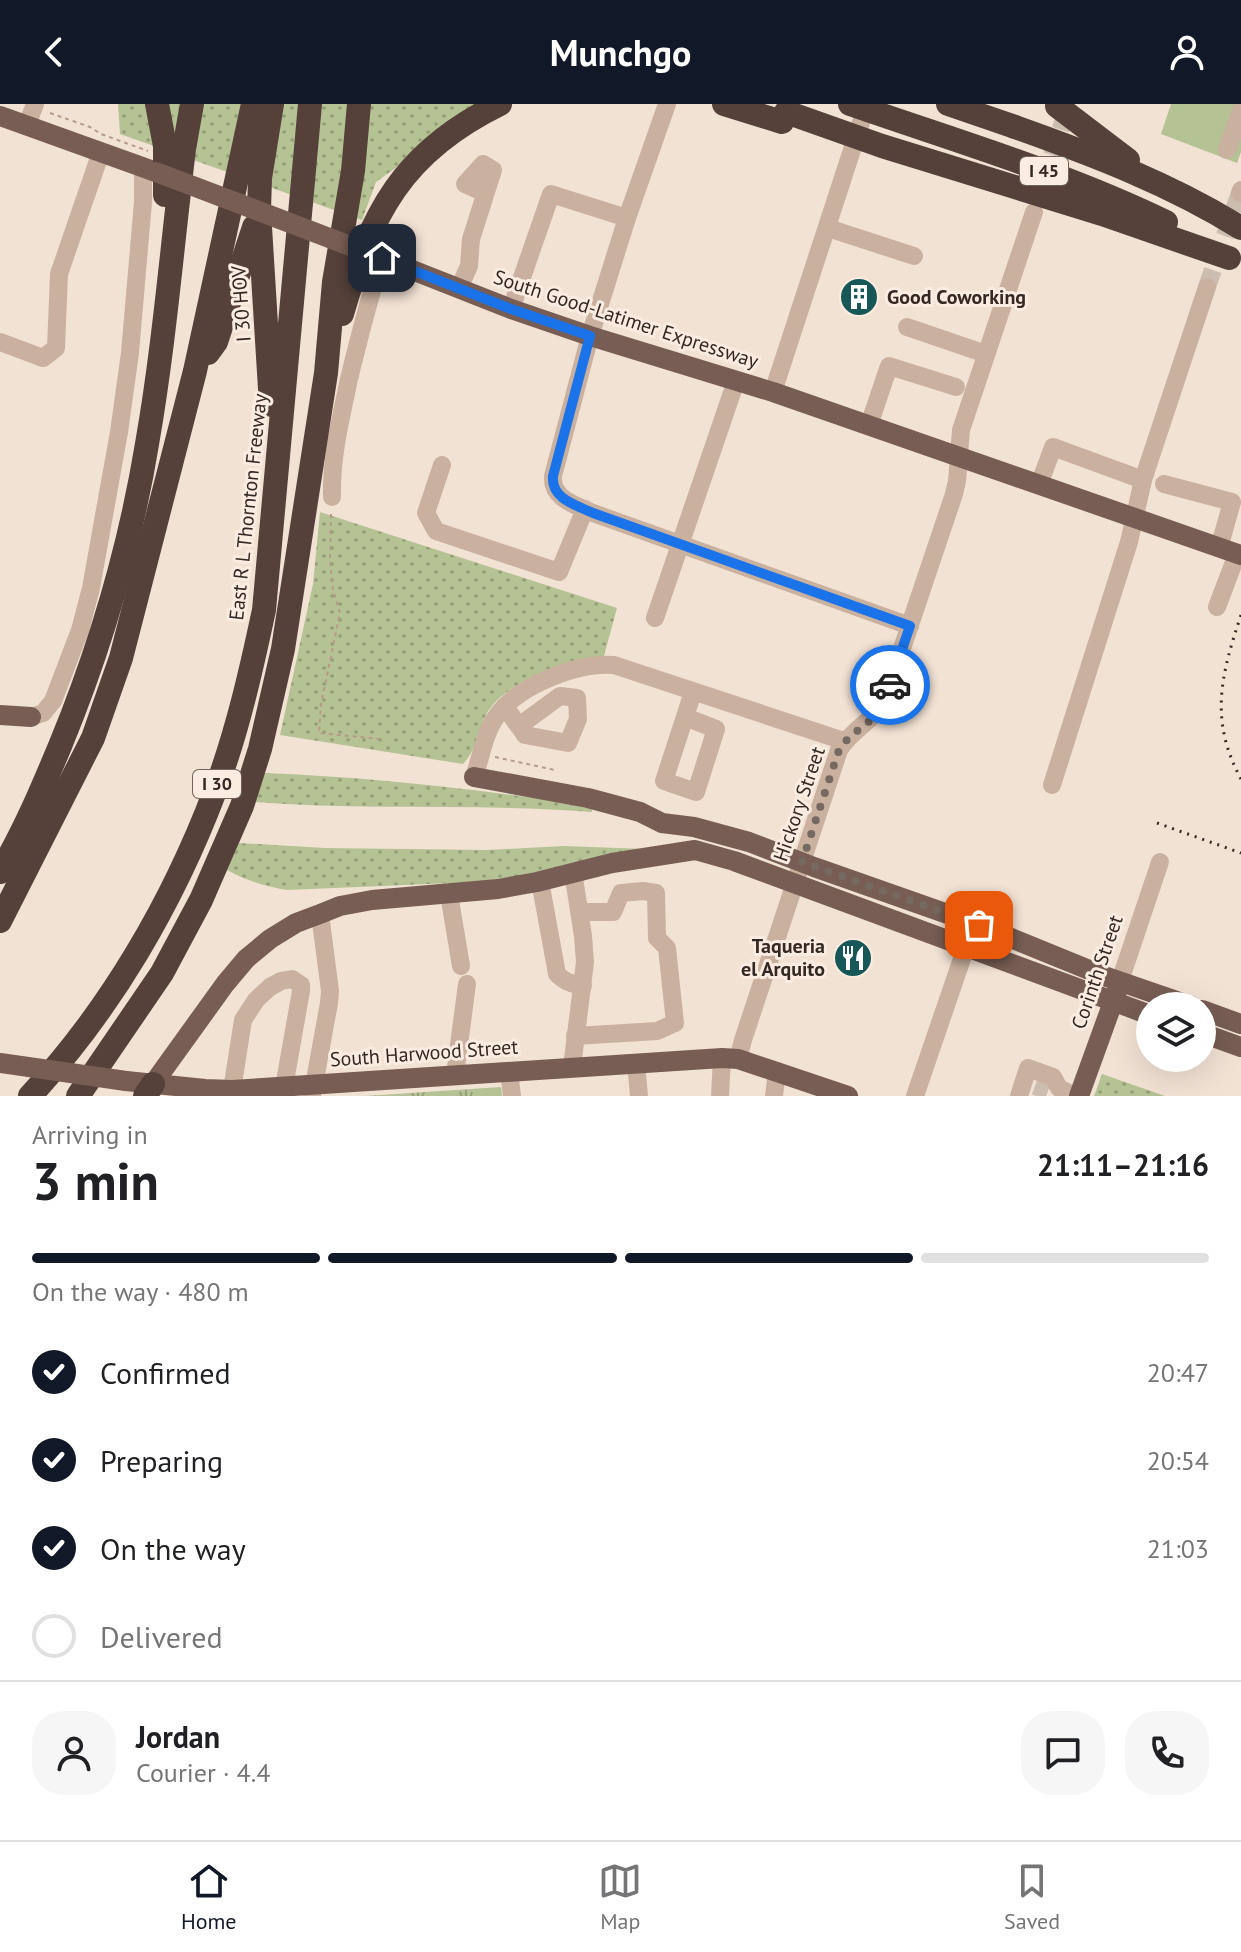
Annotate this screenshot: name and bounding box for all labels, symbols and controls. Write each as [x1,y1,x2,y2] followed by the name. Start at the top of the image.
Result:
[550,29,691,76] text: Munchgo
[32,30,76,74] icon: back
[1165,30,1209,74] icon: person
[1020,157,1068,185] road number: I 45
[348,224,416,292] pin
[360,236,404,280] icon: home
[225,264,257,343] street label: I 30 HOV
[490,264,762,374] street label: South Good-Latimer Expressway
[838,276,880,318] building icon: Good Coworking
[887,284,1026,310] place label: Good Coworking
[223,392,273,622] street label: East R L Thornton Freeway
[850,645,930,725] courier
[868,663,912,707] icon: car
[767,743,831,865] street label: Hickory Street
[193,770,241,798] road number: I 30
[945,891,1013,959] pin
[957,903,1001,947] icon: bag
[1065,911,1129,1032] street label: Corinth Street
[741,933,825,982] place label: Taqueria el Arquito
[832,937,874,979] restaurant icon: Taqueria el Arquito
[1136,992,1216,1072] map controls
[1136,992,1216,1072] button: layers
[329,1033,519,1073] street label: South Harwood Street
[32,1118,148,1151] text: Arriving in
[1037,1145,1209,1184] text: 21:11–21:16
[32,1147,159,1214] text: 3 min
[32,1275,249,1308] text: On the way · 480 m
[32,1350,76,1394] icon: check
[100,1353,231,1392] text: Confirmed
[1147,1356,1209,1389] text: 20:47
[32,1438,76,1482] icon: check
[100,1441,223,1480] text: Preparing
[1147,1444,1209,1477] text: 20:54
[32,1526,76,1570] icon: check
[100,1529,246,1568] text: On the way
[1147,1532,1209,1565] text: 21:03
[100,1617,223,1656] text: Delivered
[32,1711,116,1795] button: person
[1021,1711,1105,1795] button: chat
[1125,1711,1209,1795] button: phone
[136,1717,220,1756] text: Jordan
[136,1756,270,1789] text: Courier · 4.4
[181,1859,237,1935] tab: Home
[598,1859,642,1935] tab: Map
[1004,1859,1060,1935] tab: Saved

